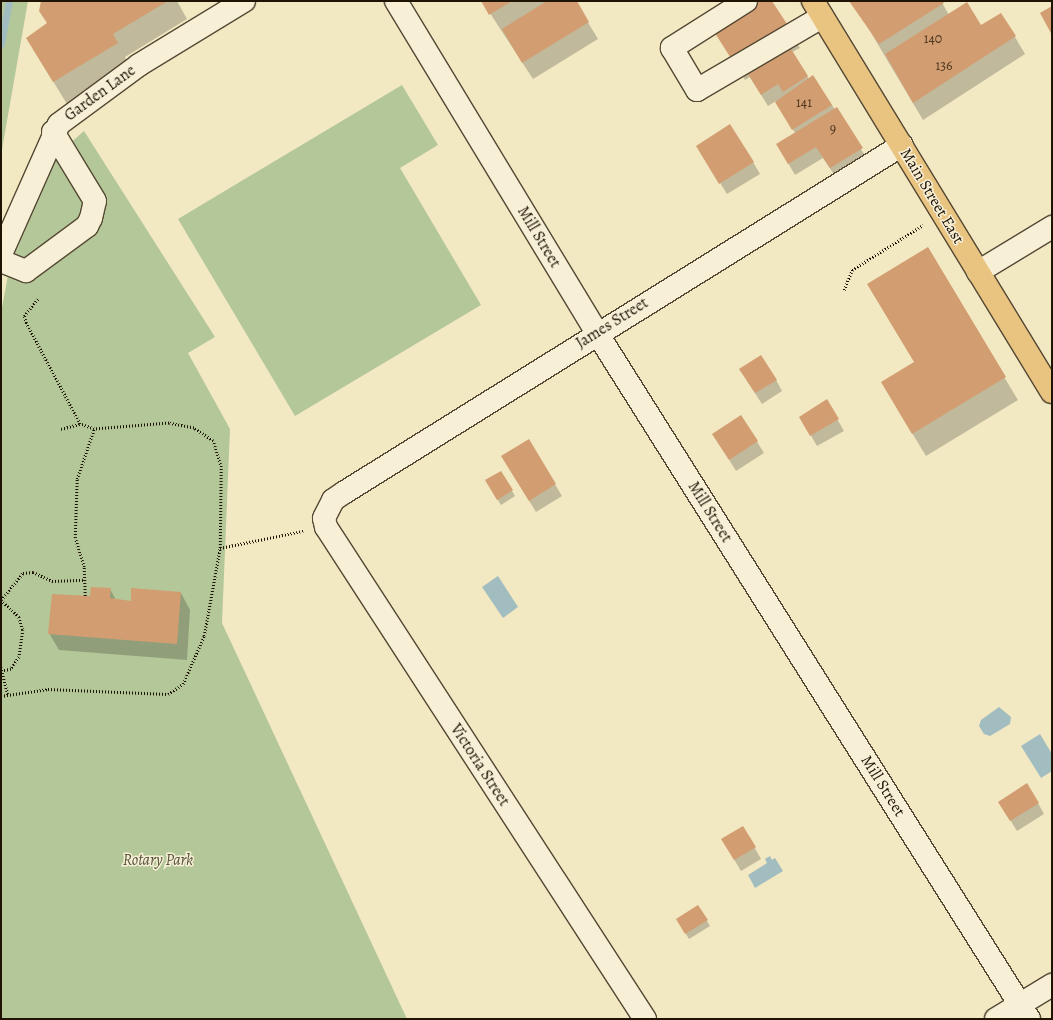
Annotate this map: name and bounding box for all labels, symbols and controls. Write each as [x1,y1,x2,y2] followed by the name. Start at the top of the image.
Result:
[924,31,942,47] house number: 140
[935,58,953,74] house number: 136
[61,61,139,125] street label: Garden Lane
[796,95,812,111] house number: 141
[830,121,836,137] house number: 9
[896,145,968,247] street label: Main Street East
[513,203,565,271] street label: Mill Street
[572,293,652,353] street label: James Street
[684,478,736,546] street label: Mill Street
[446,720,514,810] street label: Victoria Street
[857,752,909,820] street label: Mill Street
[123,850,193,870] park label: Rotary Park

